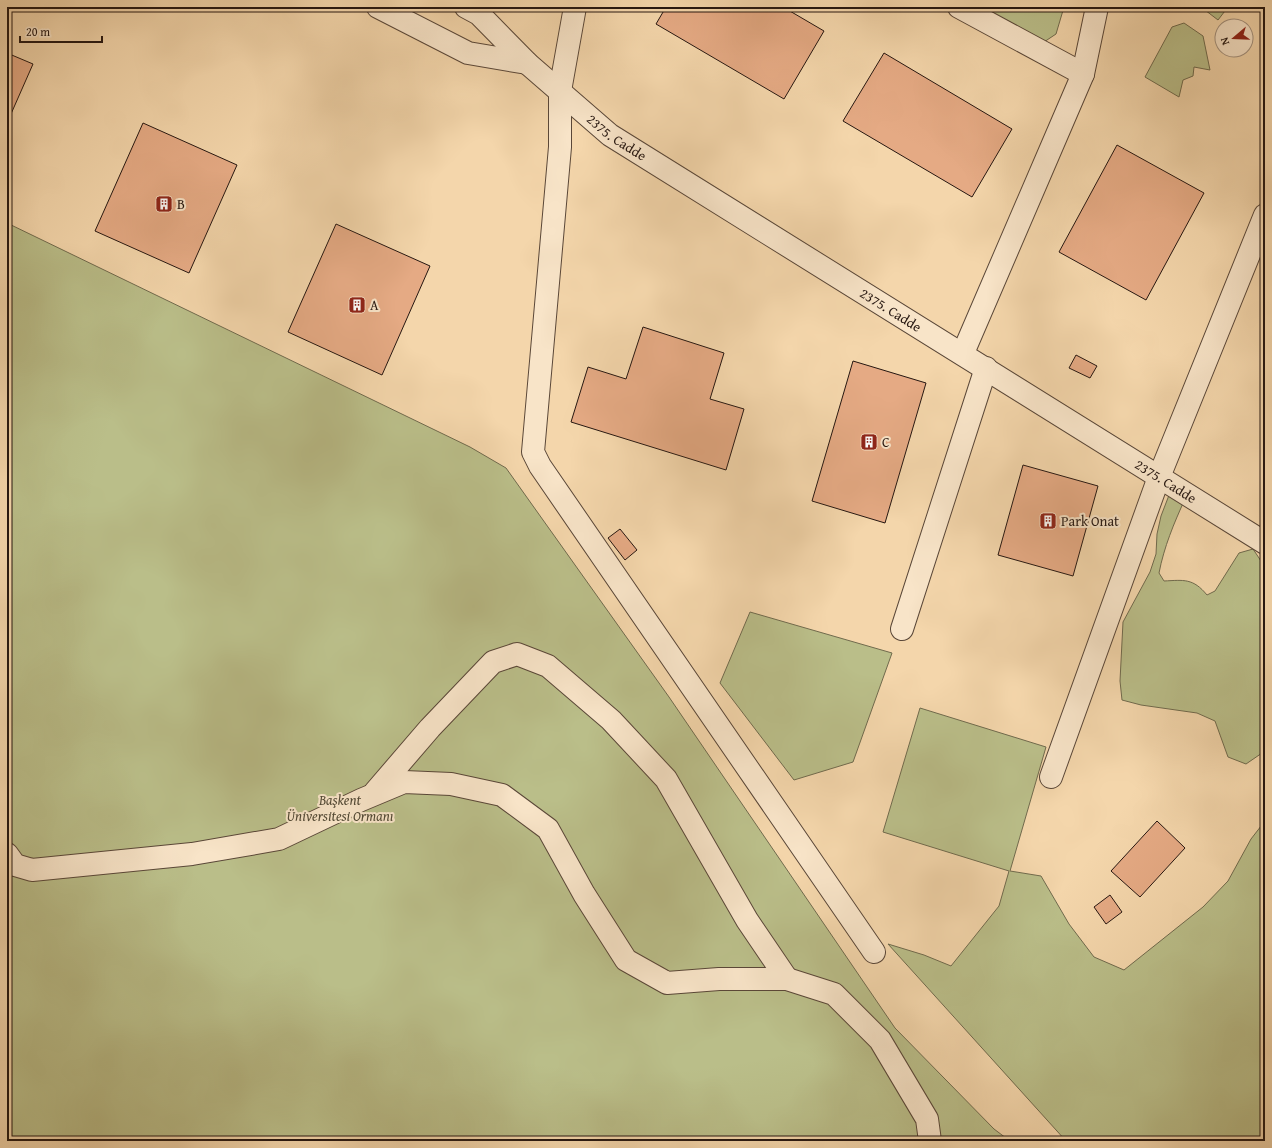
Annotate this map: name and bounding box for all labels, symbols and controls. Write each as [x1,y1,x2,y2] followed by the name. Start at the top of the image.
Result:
[20,18,102,44] scale bar
[1214,18,1254,58] north arrow
[26,23,50,40] text: 20 m
[1216,35,1233,47] text: N
[582,109,651,166] street label: 2375. Cadde
[154,194,174,214] building icon: B
[177,194,185,214] place label: B
[856,283,926,337] street label: 2375. Cadde
[347,295,367,315] building icon: A
[370,295,379,315] place label: A
[859,432,879,452] building icon: C
[882,432,890,452] place label: C
[1131,454,1201,508] street label: 2375. Cadde
[1038,511,1058,531] building icon: Park Onat
[1061,511,1119,531] place label: Park Onat
[287,790,394,826] park label: Başkent Üniversitesi Ormanı

